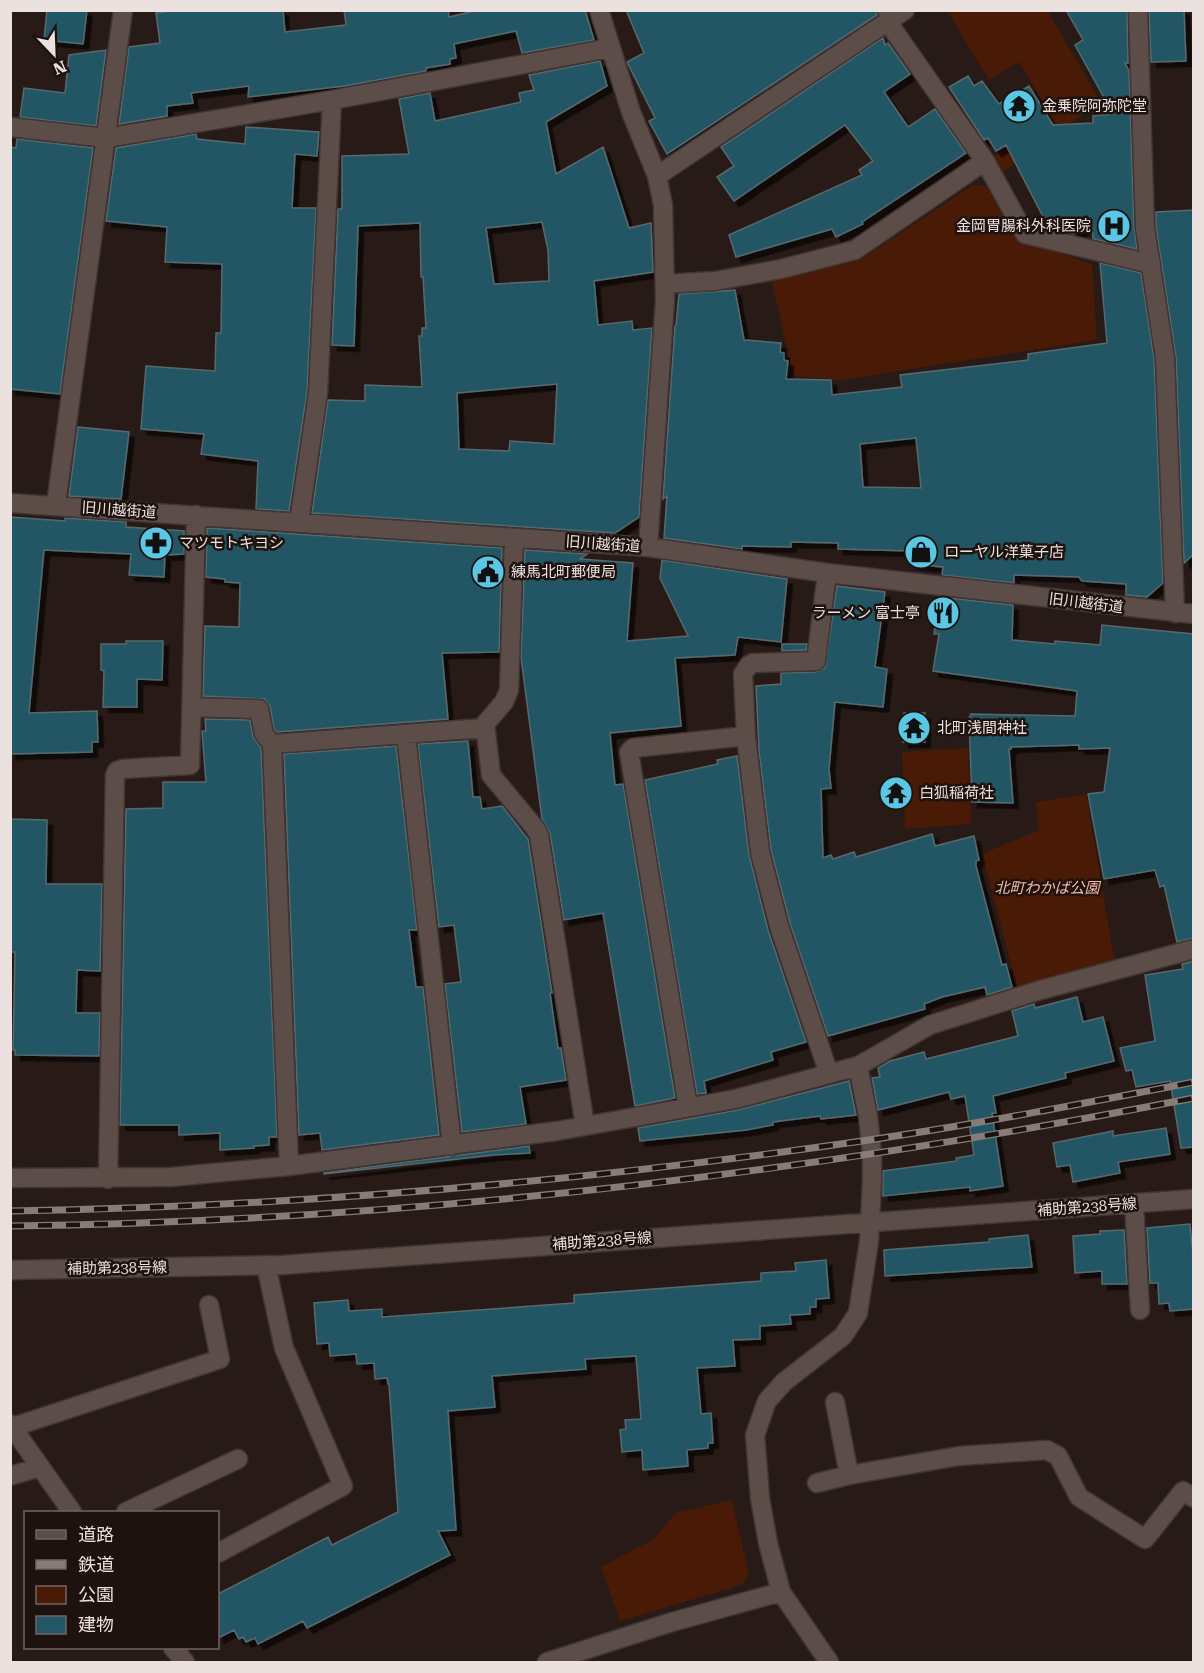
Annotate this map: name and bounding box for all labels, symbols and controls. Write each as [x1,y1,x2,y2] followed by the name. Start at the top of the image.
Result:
[24,24,84,84] north arrow
[50,56,69,79] text: N
[1001,88,1037,124] temple icon: 金乗院阿弥陀堂
[1042,97,1147,115] place label: 金乗院阿弥陀堂
[1096,208,1132,244] hospital icon: 金岡胃腸科外科医院
[956,217,1091,235] place label: 金岡胃腸科外科医院
[81,498,157,522] street label: 旧川越街道
[138,525,174,561] pharmacy icon: マツモトキヨシ
[565,532,641,556] street label: 旧川越街道
[179,534,284,552] place label: マツモトキヨシ
[903,534,939,570] shop icon: ローヤル洋菓子店
[944,543,1064,561] place label: ローヤル洋菓子店
[470,554,506,590] public building icon: 練馬北町郵便局
[511,563,616,581] place label: 練馬北町郵便局
[1048,589,1124,617] street label: 旧川越街道
[925,595,961,631] restaurant icon: ラーメン 富士亭
[812,604,920,622] place label: ラーメン 富士亭
[896,710,932,746] temple icon: 北町浅間神社
[937,719,1027,737] place label: 北町浅間神社
[878,775,914,811] temple icon: 白狐稲荷社
[919,784,994,802] place label: 白狐稲荷社
[994,879,1101,897] park label: 北町わかば公園
[1036,1195,1138,1219] street label: 補助第238号線
[551,1229,653,1253] street label: 補助第238号線
[67,1258,167,1278] street label: 補助第238号線
[24,1511,219,1649] legend
[78,1524,114,1545] text: 道路
[78,1554,114,1575] text: 鉄道
[78,1584,114,1605] text: 公園
[78,1614,114,1635] text: 建物

